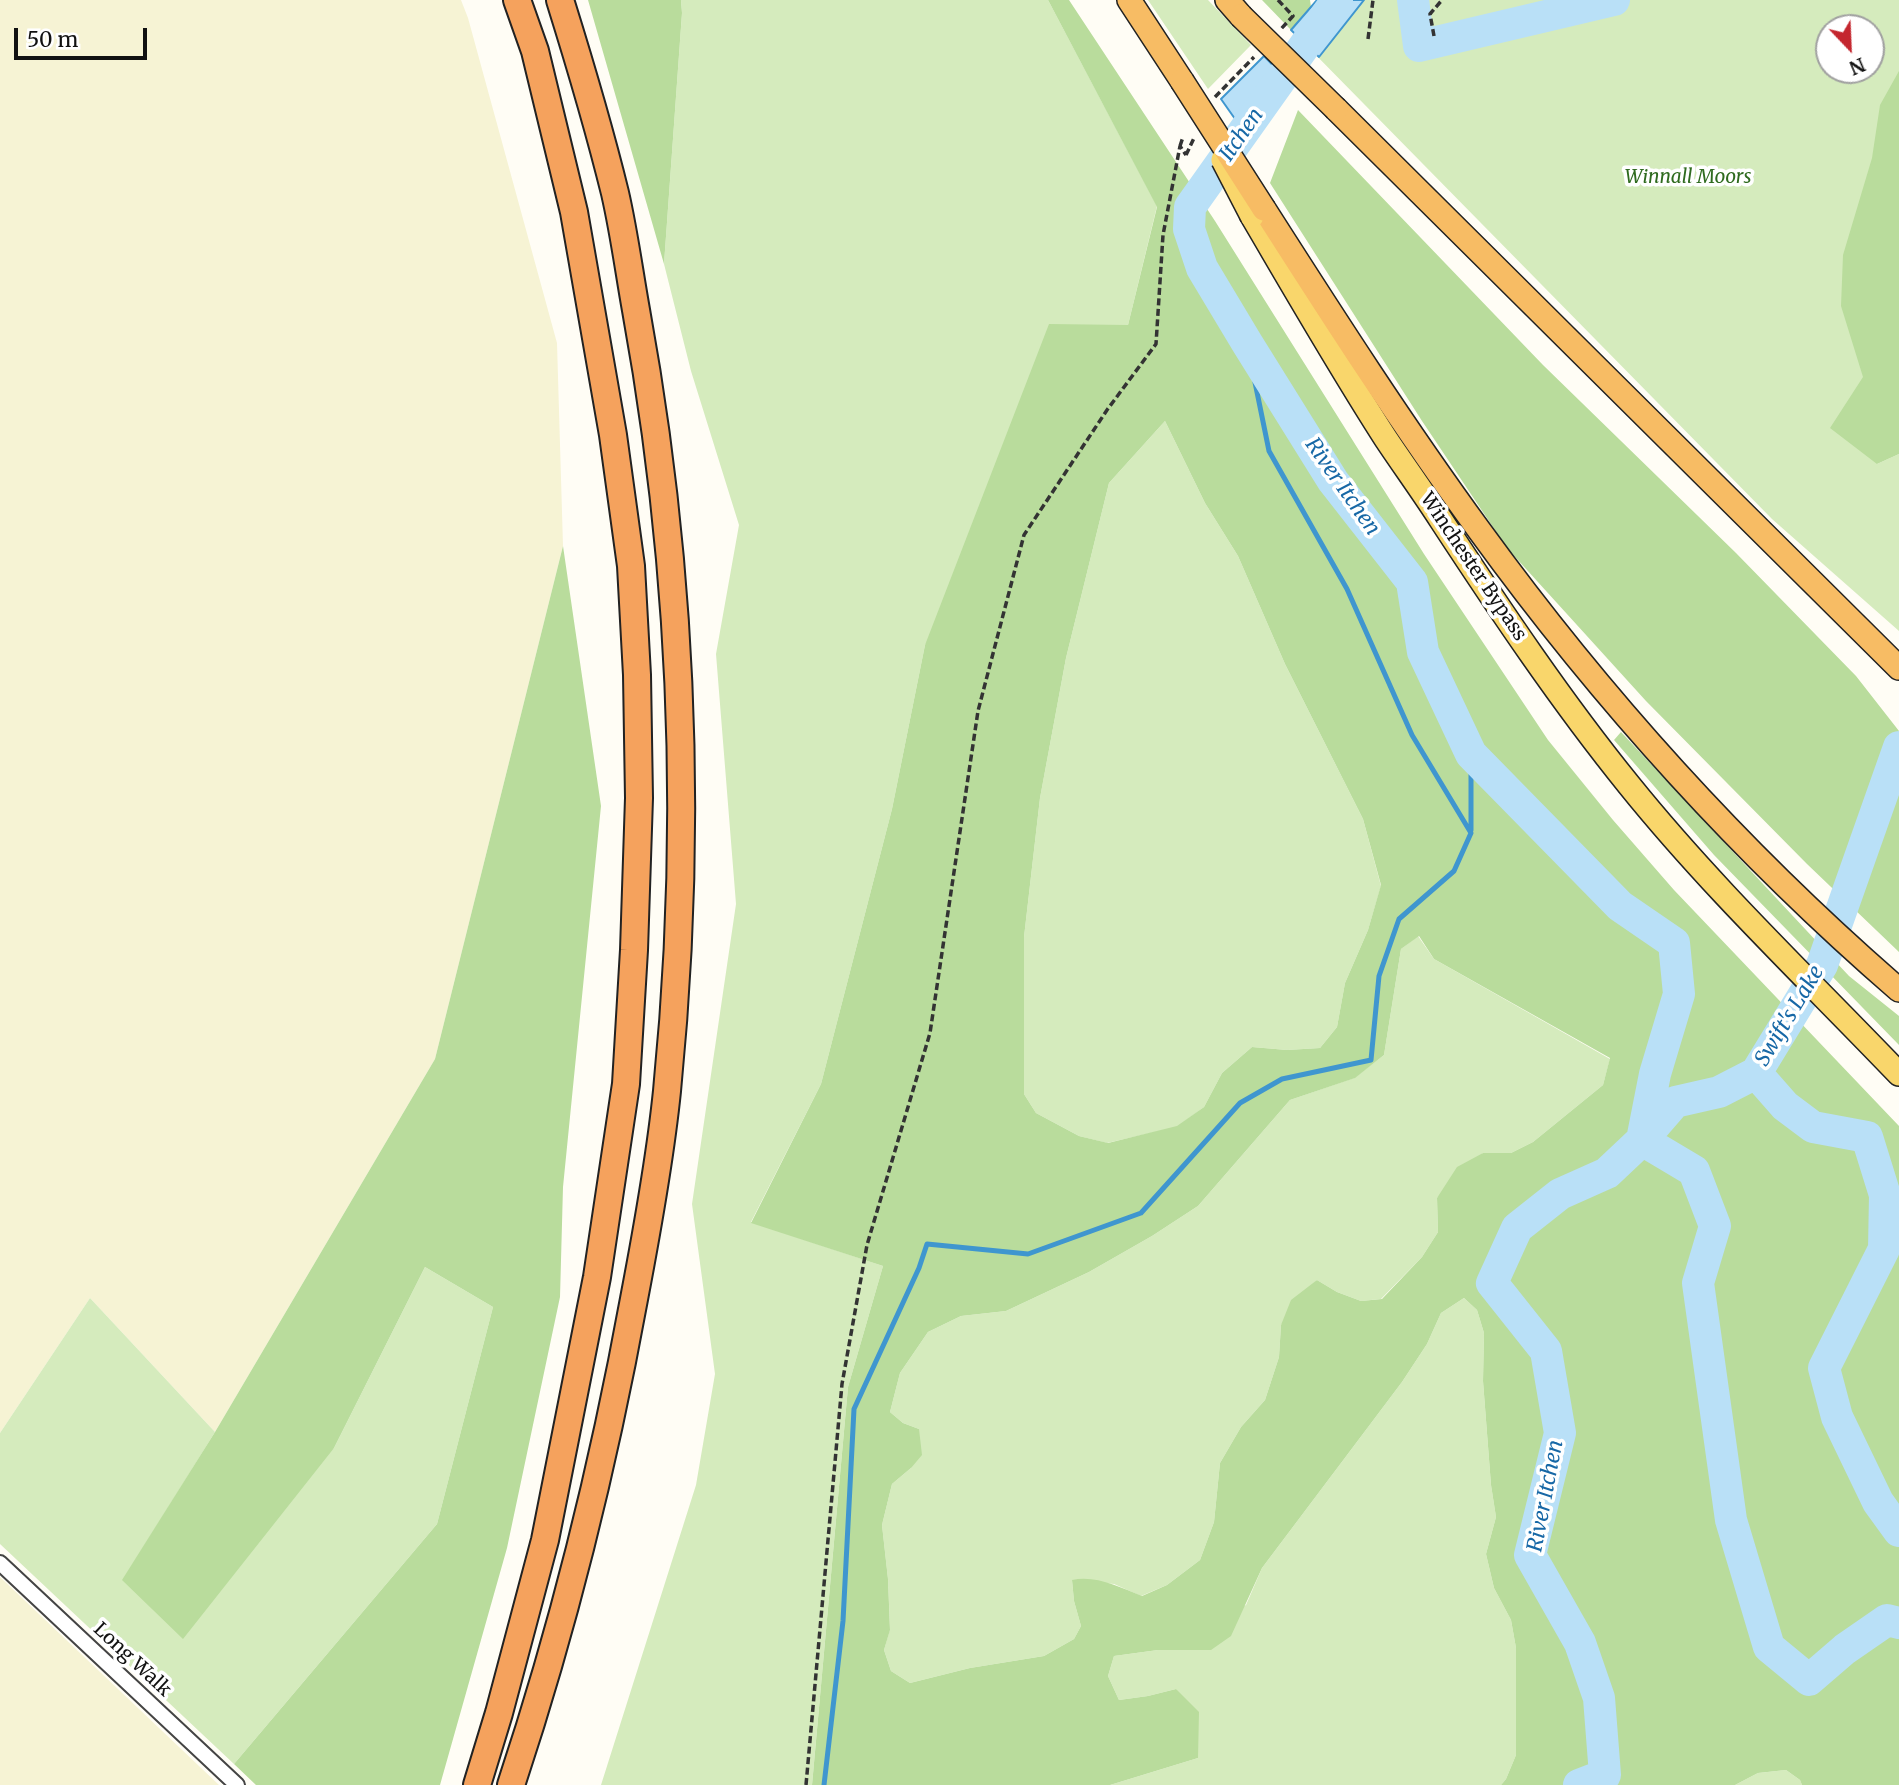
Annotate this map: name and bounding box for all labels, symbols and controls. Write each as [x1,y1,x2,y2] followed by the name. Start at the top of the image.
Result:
[18,14,150,58] scale bar
[1815,14,1885,84] north arrow
[27,26,78,53] text: 50 m
[1846,53,1869,80] text: N
[1215,104,1269,166] water label: Itchen
[1625,167,1751,189] park label: Winnall Moors
[1299,433,1385,541] water label: River Itchen
[1415,489,1531,645] street label: Winchester Bypass
[1750,961,1830,1071] water label: Swift's Lake
[1523,1438,1569,1554] water label: River Itchen
[88,1618,176,1702] street label: Long Walk

